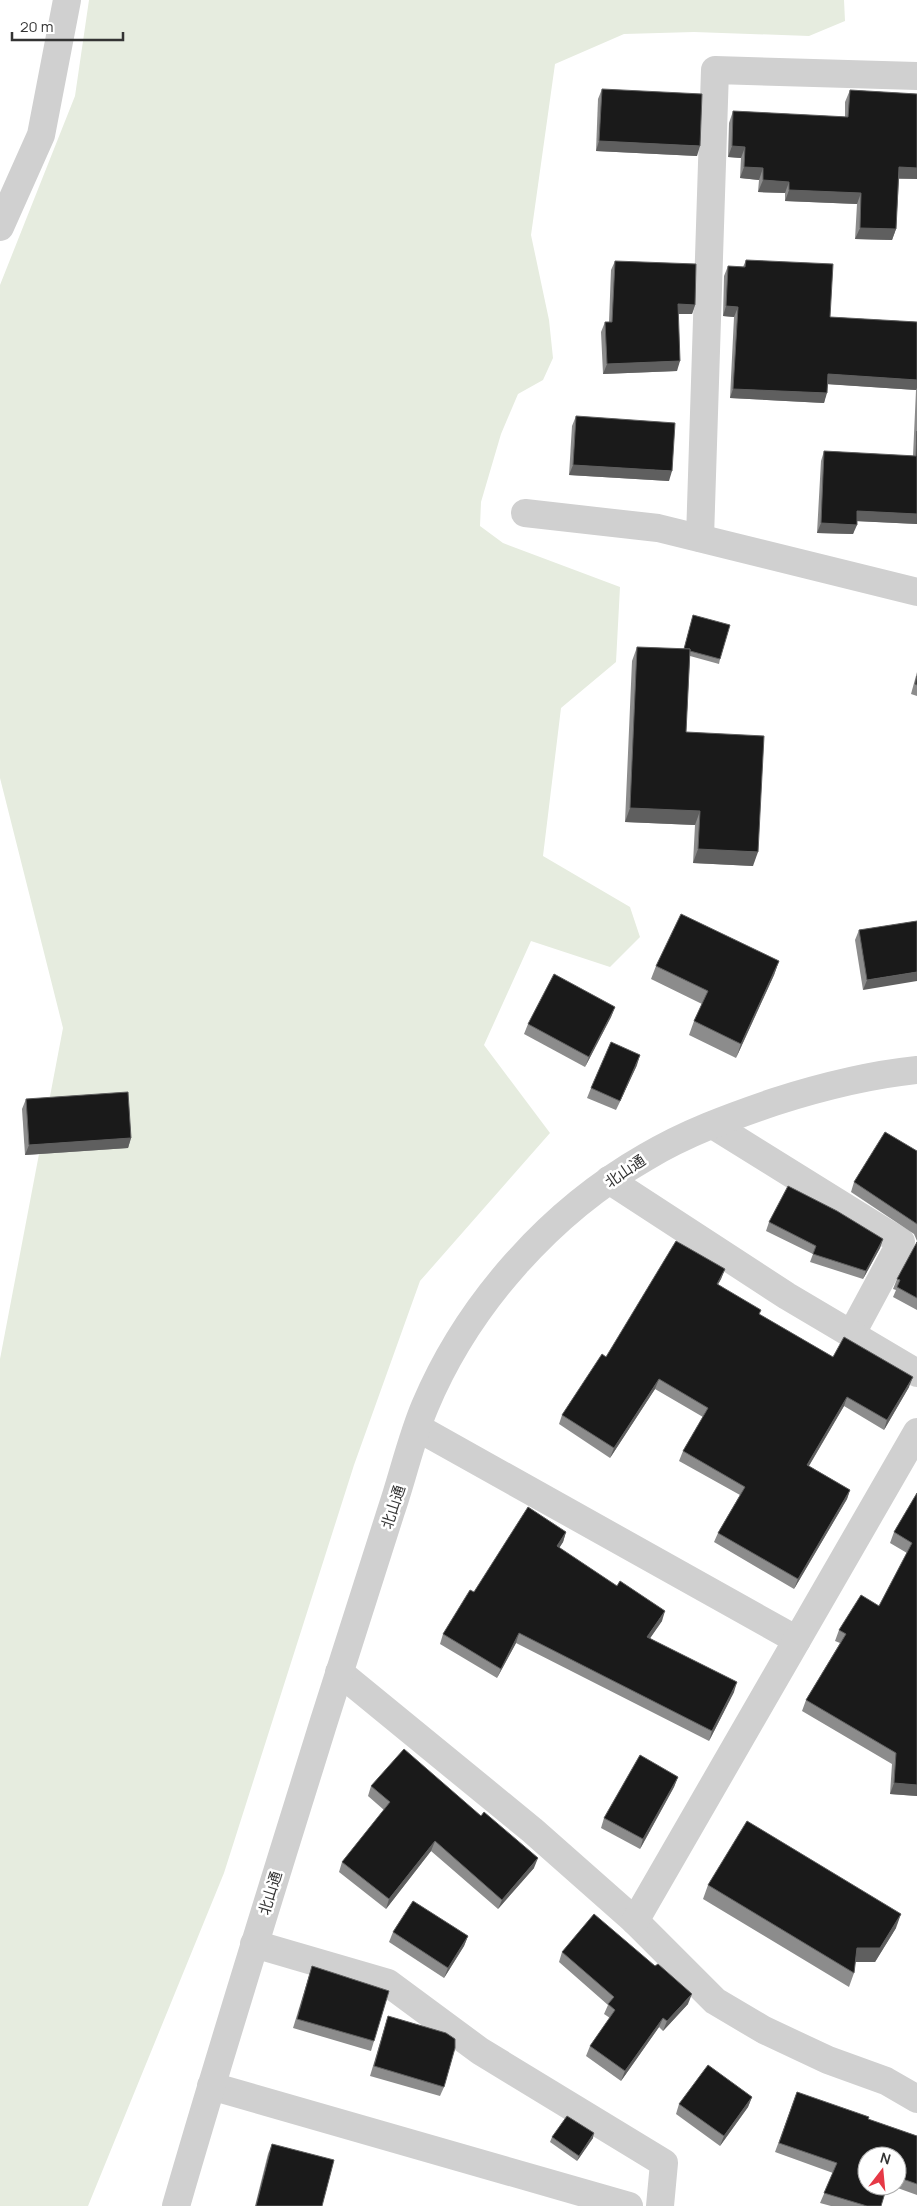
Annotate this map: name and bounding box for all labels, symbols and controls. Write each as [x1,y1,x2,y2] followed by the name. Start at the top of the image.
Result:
[12,10,124,42] scale bar
[20,16,53,37] text: 20 m
[600,1150,650,1192] street label: 北山通
[376,1482,410,1532] street label: 北山通
[253,1868,287,1918] street label: 北山通
[857,2146,907,2196] north arrow
[878,2148,893,2169] text: N

